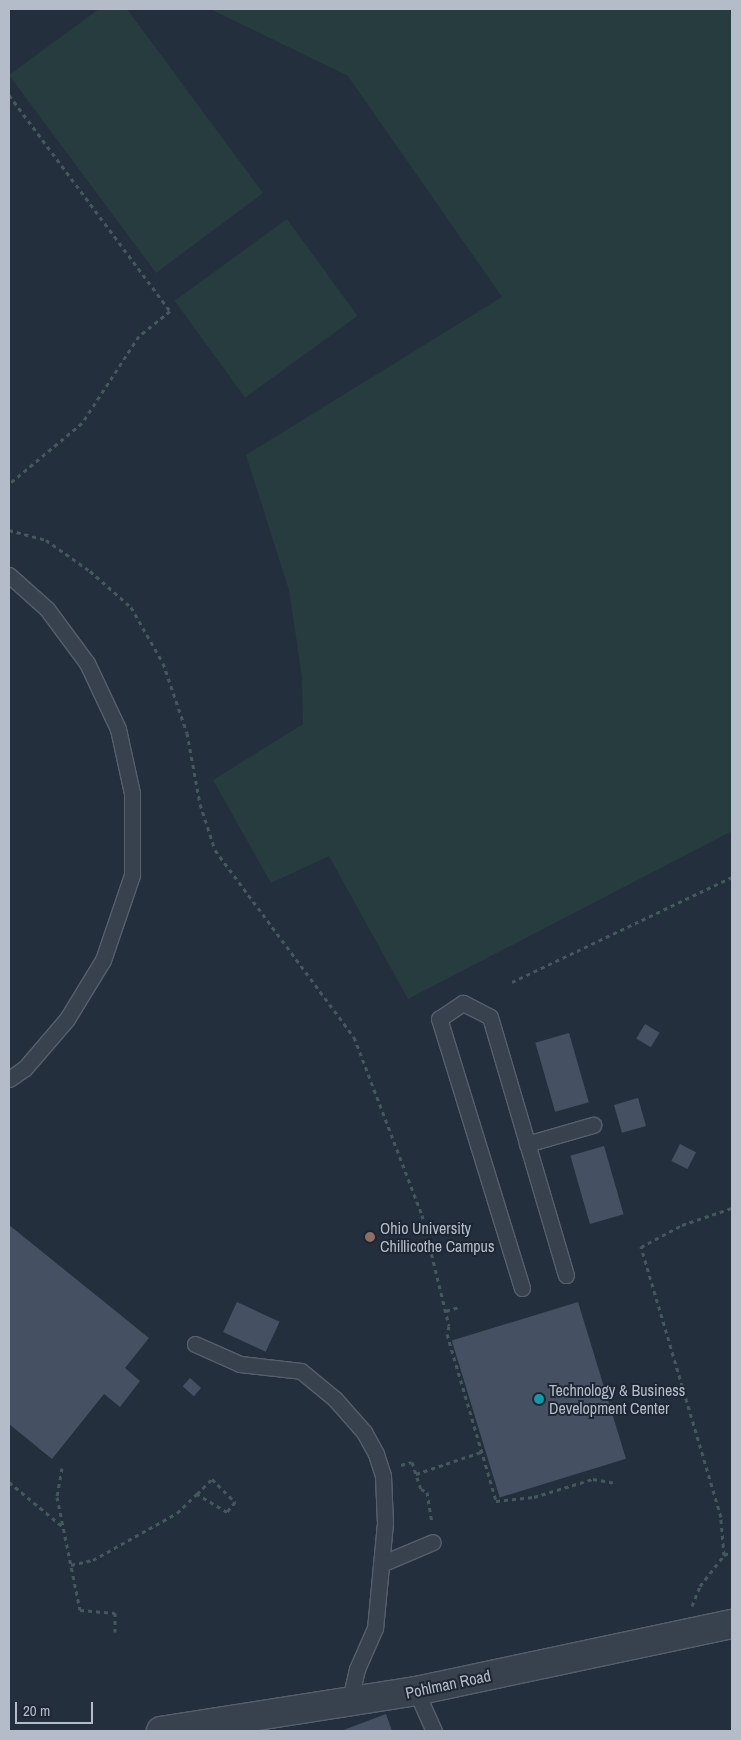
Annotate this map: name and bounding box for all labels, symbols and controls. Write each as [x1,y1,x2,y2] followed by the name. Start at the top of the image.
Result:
[380,1218,494,1256] place label: Ohio University Chillicothe Campus
[364,1231,376,1243] marker: Ohio University Chillicothe Campus
[549,1380,685,1418] place label: Technology & Business Development Center
[533,1393,545,1405] marker: Technology & Business Development Center
[404,1666,492,1702] street label: Pohlman Road
[18,1692,95,1724] scale bar
[23,1700,50,1721] text: 20 m

